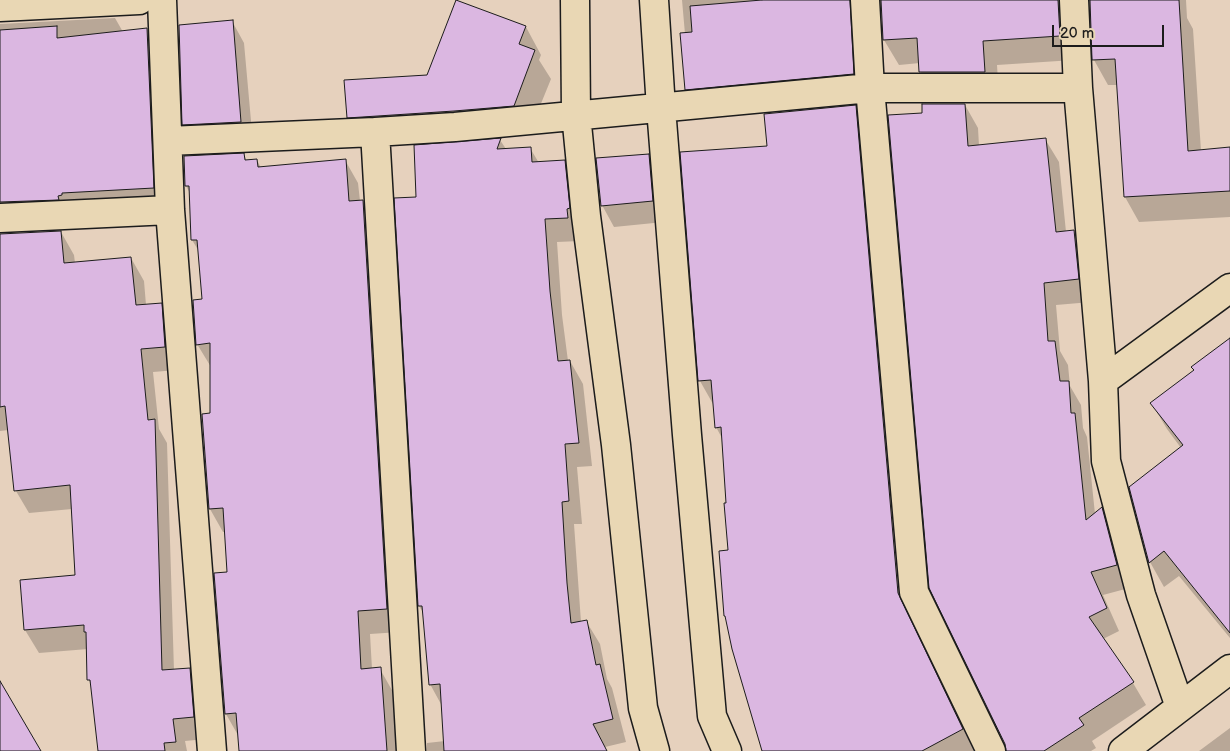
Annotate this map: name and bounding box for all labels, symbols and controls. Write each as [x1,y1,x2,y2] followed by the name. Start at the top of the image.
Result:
[1055,15,1168,47] scale bar
[1060,24,1094,43] text: 20 m

